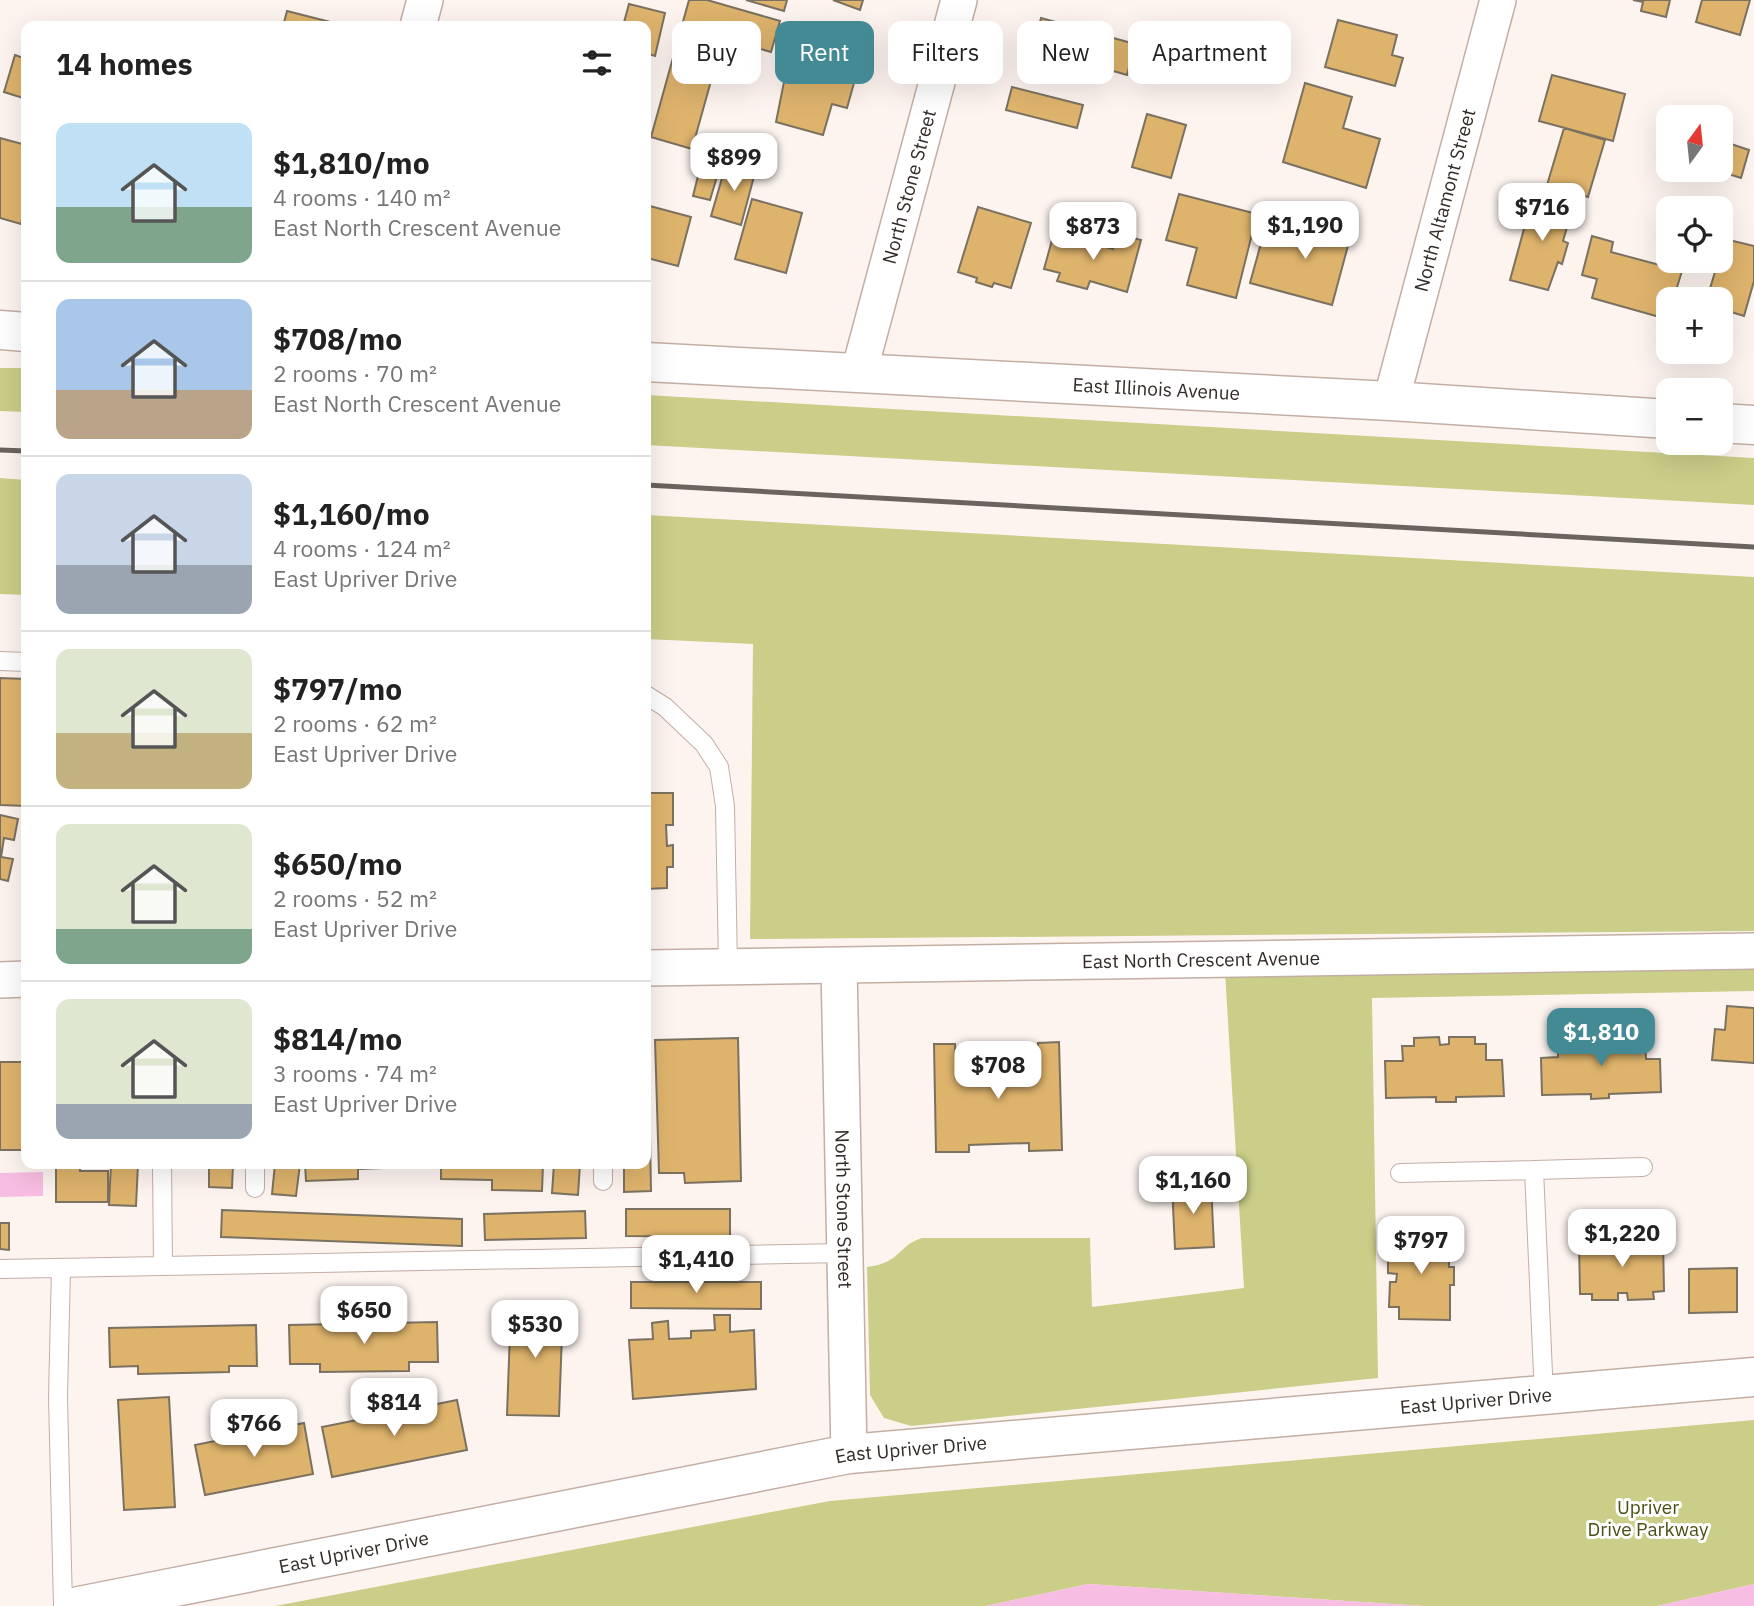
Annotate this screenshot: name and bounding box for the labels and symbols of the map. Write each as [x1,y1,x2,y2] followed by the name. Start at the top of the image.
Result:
[1656,105,1732,182] north arrow
[1409,106,1481,294] street label: North Altamont Street
[877,107,941,267] street label: North Stone Street
[693,134,775,193] pin: $899
[1501,184,1583,243] pin: $716
[1052,202,1134,262] pin: $873
[1248,202,1362,261] pin: $1,190
[1072,372,1241,405] street label: East Illinois Avenue
[1082,946,1320,973] street label: East North Crescent Avenue
[1544,1009,1658,1068] pin: $1,810
[957,1042,1039,1101] pin: $708
[830,1129,858,1289] street label: North Stone Street
[1136,1156,1250,1216] pin: $1,160
[1565,1210,1679,1269] pin: $1,220
[1380,1216,1462,1276] pin: $797
[639,1236,753,1295] pin: $1,410
[323,1286,405,1346] pin: $650
[494,1300,576,1360] pin: $530
[353,1378,435,1438] pin: $814
[1399,1382,1553,1419] street label: East Upriver Drive
[213,1400,295,1459] pin: $766
[833,1430,988,1468] street label: East Upriver Drive
[1588,1495,1709,1541] park label: Upriver Drive Parkway
[277,1525,431,1578] street label: East Upriver Drive

